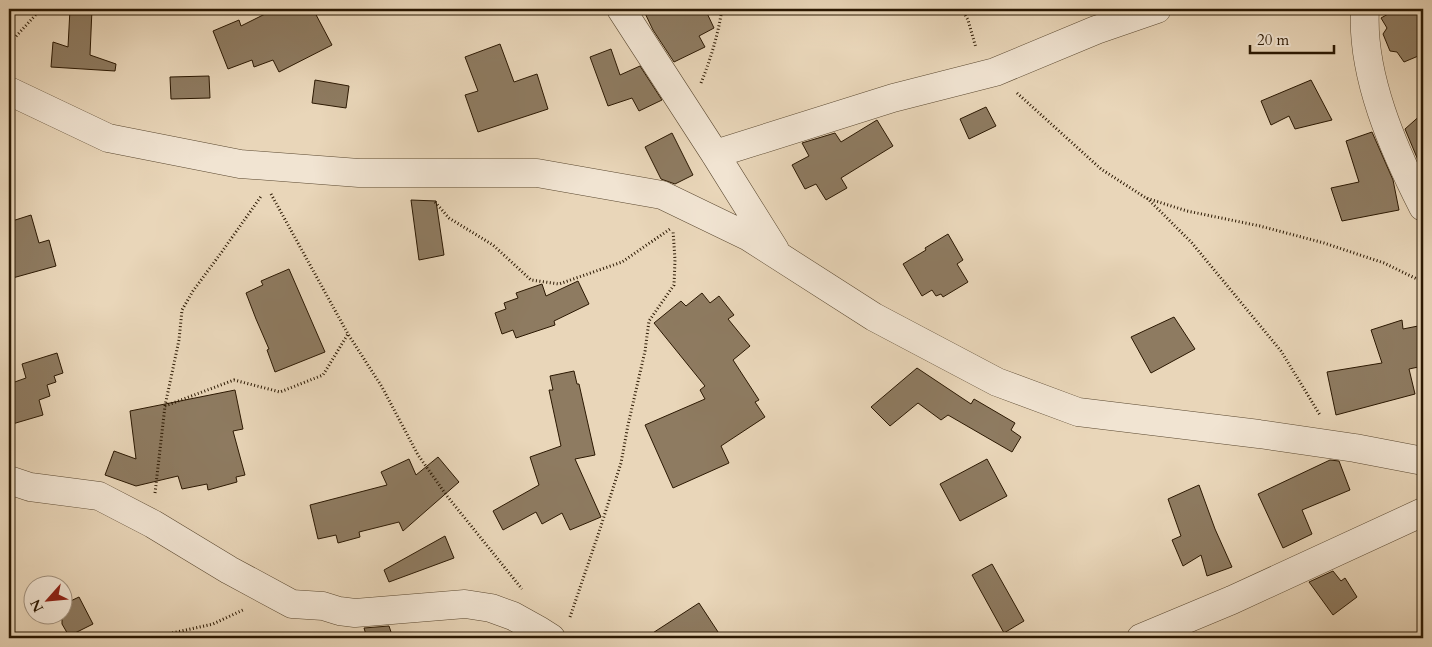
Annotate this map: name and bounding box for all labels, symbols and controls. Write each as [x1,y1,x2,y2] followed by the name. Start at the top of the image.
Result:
[1250,22,1333,54] scale bar
[1257,30,1289,50] text: 20 m
[22,574,72,624] north arrow
[26,596,48,615] text: N

